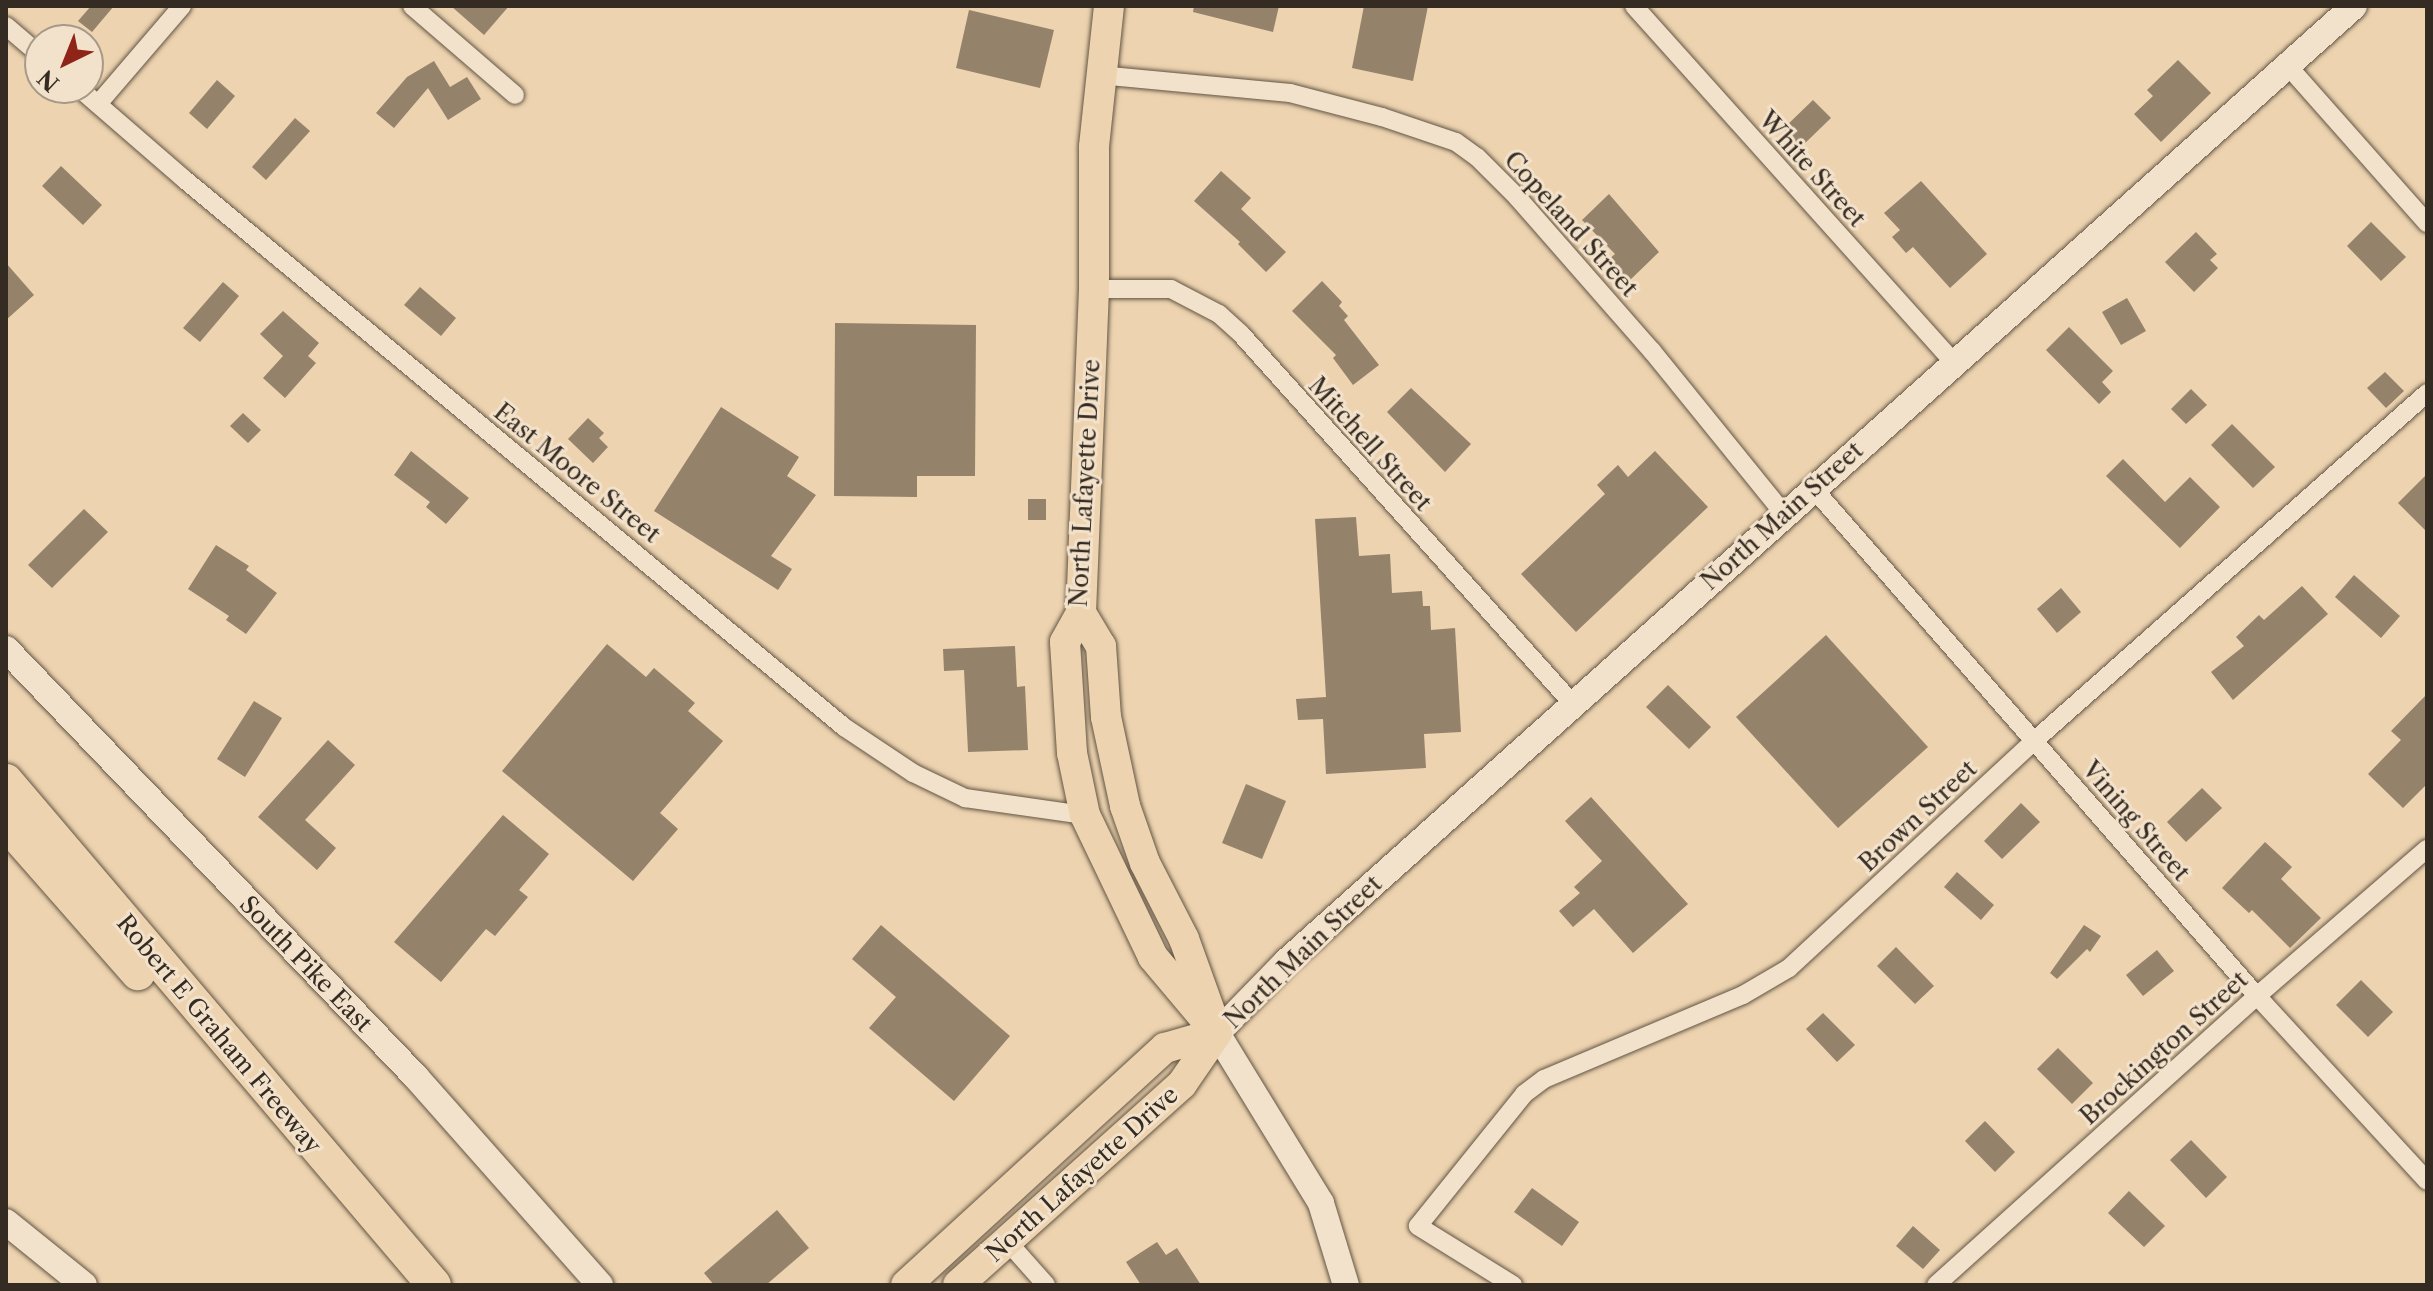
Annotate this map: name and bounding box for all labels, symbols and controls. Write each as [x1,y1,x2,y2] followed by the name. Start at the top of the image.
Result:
[24,24,104,104] north arrow
[32,64,65,97] text: N
[1753,105,1871,233] street label: White Street
[1498,146,1644,302] street label: Copeland Street
[1064,358,1106,608] street label: North Lafayette Drive
[1303,371,1437,517] street label: Mitchell Street
[488,397,666,549] street label: East Moore Street
[1695,436,1869,596] street label: North Main Street
[1853,754,1983,878] street label: Brown Street
[2076,755,2196,887] street label: Vining Street
[1218,870,1388,1034] street label: North Main Street
[234,890,378,1038] street label: South Pike East
[111,909,327,1159] street label: Robert E Graham Freeway
[2074,965,2254,1131] street label: Brockington Street
[980,1080,1184,1268] street label: North Lafayette Drive

